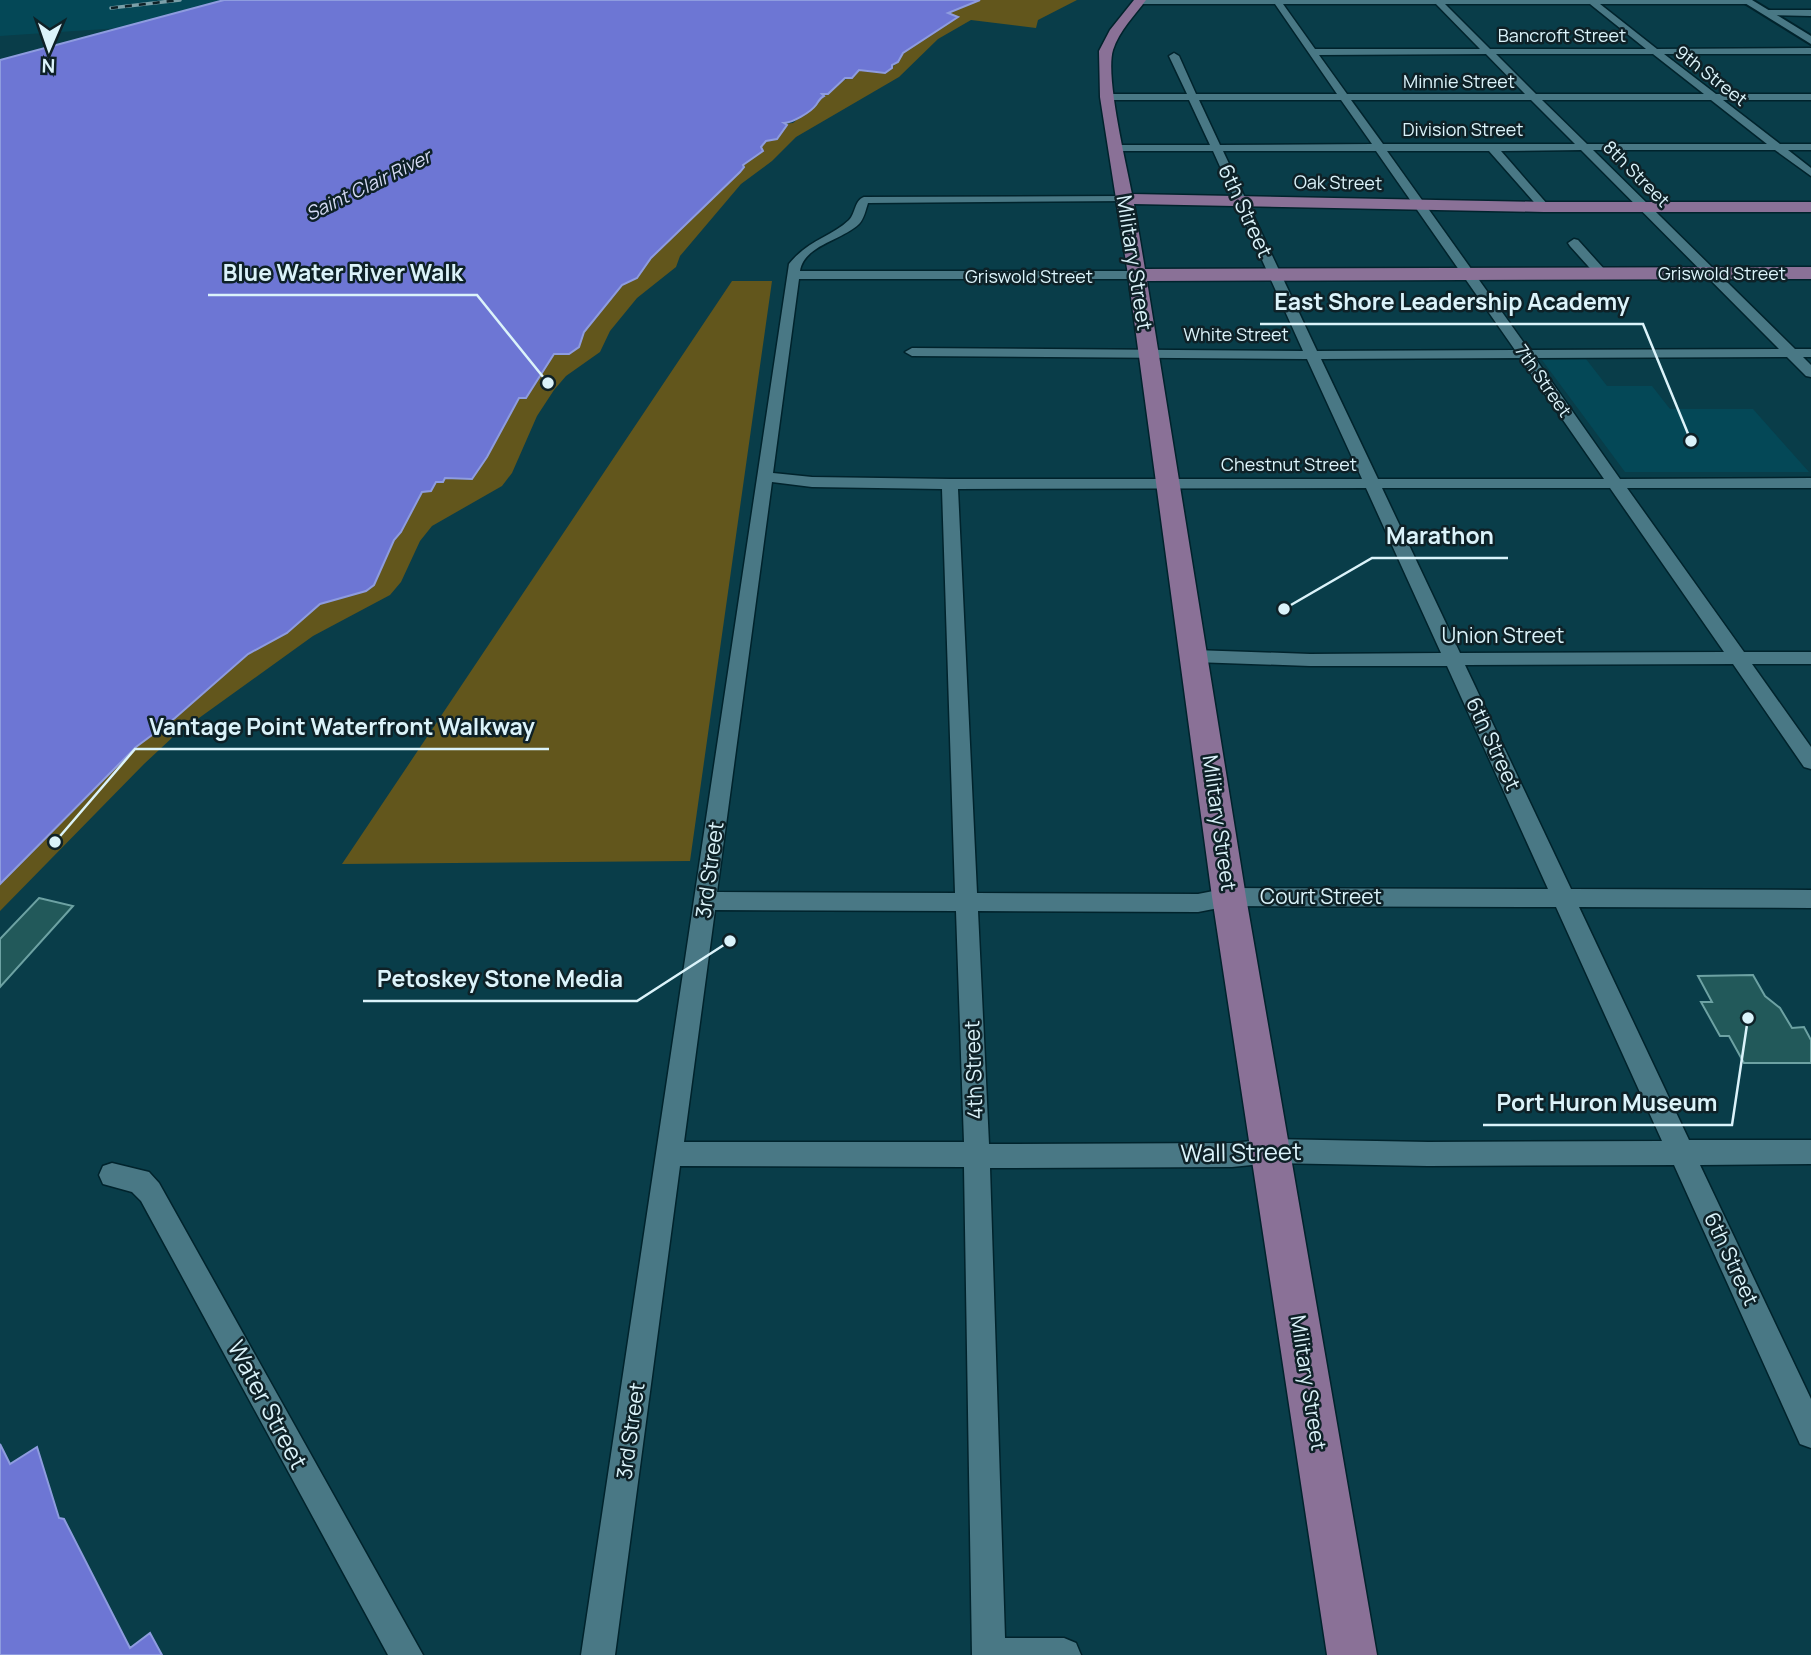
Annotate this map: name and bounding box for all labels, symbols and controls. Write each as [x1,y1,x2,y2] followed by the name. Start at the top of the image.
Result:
[14,14,84,84] north arrow
[1498,23,1626,47] street label: Bancroft Street
[1671,39,1753,111] street label: 9th Street
[41,53,56,79] text: N
[1403,69,1515,93] street label: Minnie Street
[1402,117,1524,141] street label: Division Street
[1598,135,1675,212] street label: 8th Street
[301,142,437,227] water label: Saint Clair River
[1212,159,1280,262] street label: 6th Street
[1294,169,1382,195] street label: Oak Street
[1110,193,1160,333] street label: Military Street
[208,251,477,295] callout: Blue Water River Walk
[223,256,464,288] text: Blue Water River Walk
[1658,261,1786,285] street label: Griswold Street
[965,264,1093,288] street label: Griswold Street
[1260,280,1643,324] callout: East Shore Leadership Academy
[1274,285,1630,317] text: East Shore Leadership Academy
[1183,322,1289,346] street label: White Street
[1510,339,1578,421] street label: 7th Street
[1221,452,1357,476] street label: Chestnut Street
[1372,514,1508,558] callout: Marathon
[1386,519,1494,551] text: Marathon
[1442,621,1564,649] street label: Union Street
[1460,692,1528,795] street label: 6th Street
[135,705,549,749] callout: Vantage Point Waterfront Walkway
[149,710,535,742] text: Vantage Point Waterfront Walkway
[1197,753,1243,893] street label: Military Street
[688,820,730,920] street label: 3rd Street
[1260,882,1382,910] street label: Court Street
[363,957,637,1001] callout: Petoskey Stone Media
[377,962,623,994] text: Petoskey Stone Media
[957,1020,989,1120] street label: 4th Street
[1483,1081,1732,1125] callout: Port Huron Museum
[1497,1086,1718,1118] text: Port Huron Museum
[1180,1134,1302,1169] street label: Wall Street
[1698,1207,1766,1310] street label: 6th Street
[1284,1313,1334,1453] street label: Military Street
[220,1334,316,1475] street label: Water Street
[609,1381,651,1481] street label: 3rd Street

